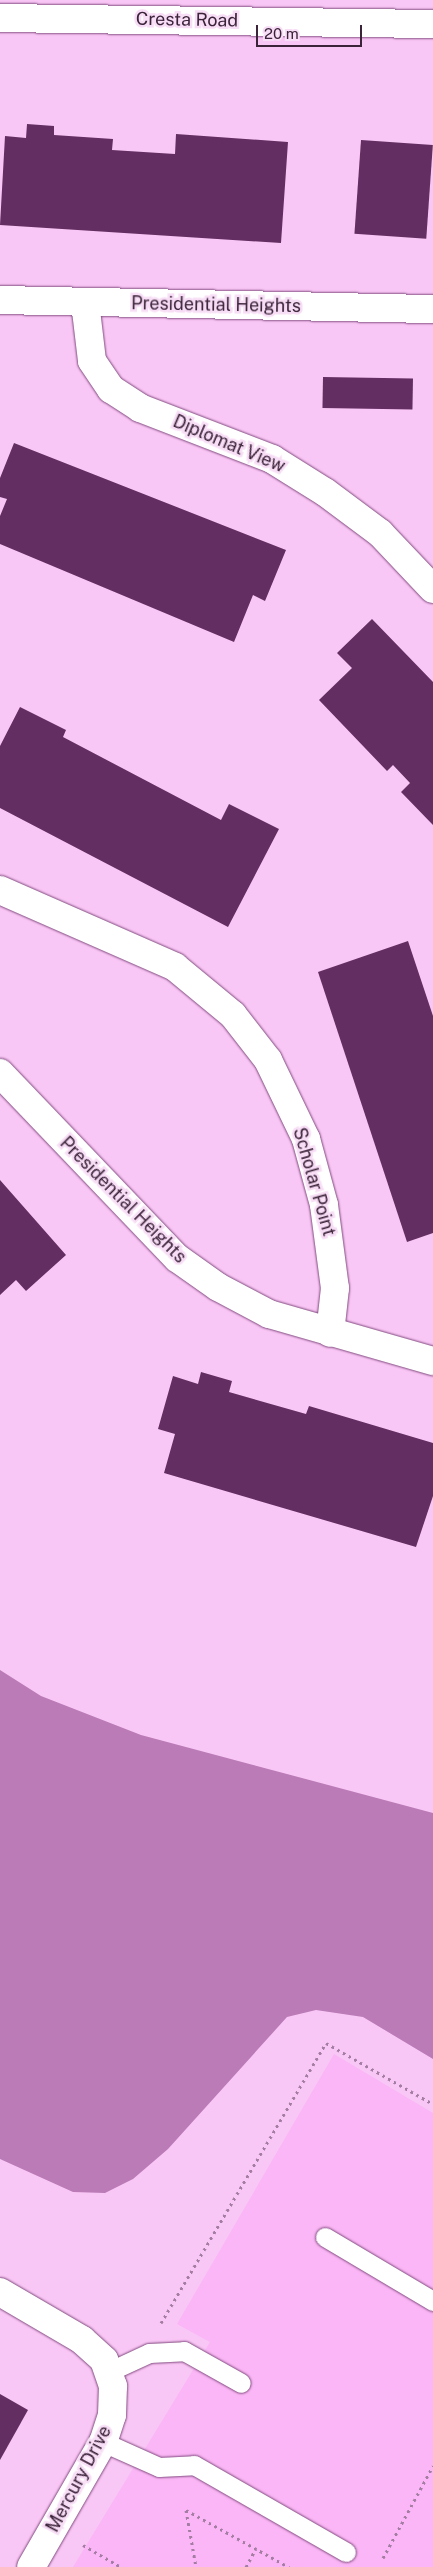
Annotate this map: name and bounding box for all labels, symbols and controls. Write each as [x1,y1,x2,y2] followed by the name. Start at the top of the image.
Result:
[136,8,238,32] street label: Cresta Road
[258,15,364,47] scale bar
[264,25,299,42] text: 20 m
[131,293,301,317] street label: Presidential Heights
[169,411,289,477] street label: Diplomat View
[288,1125,340,1239] street label: Scholar Point
[55,1132,191,1268] street label: Presidential Heights
[42,2422,116,2536] street label: Mercury Drive

